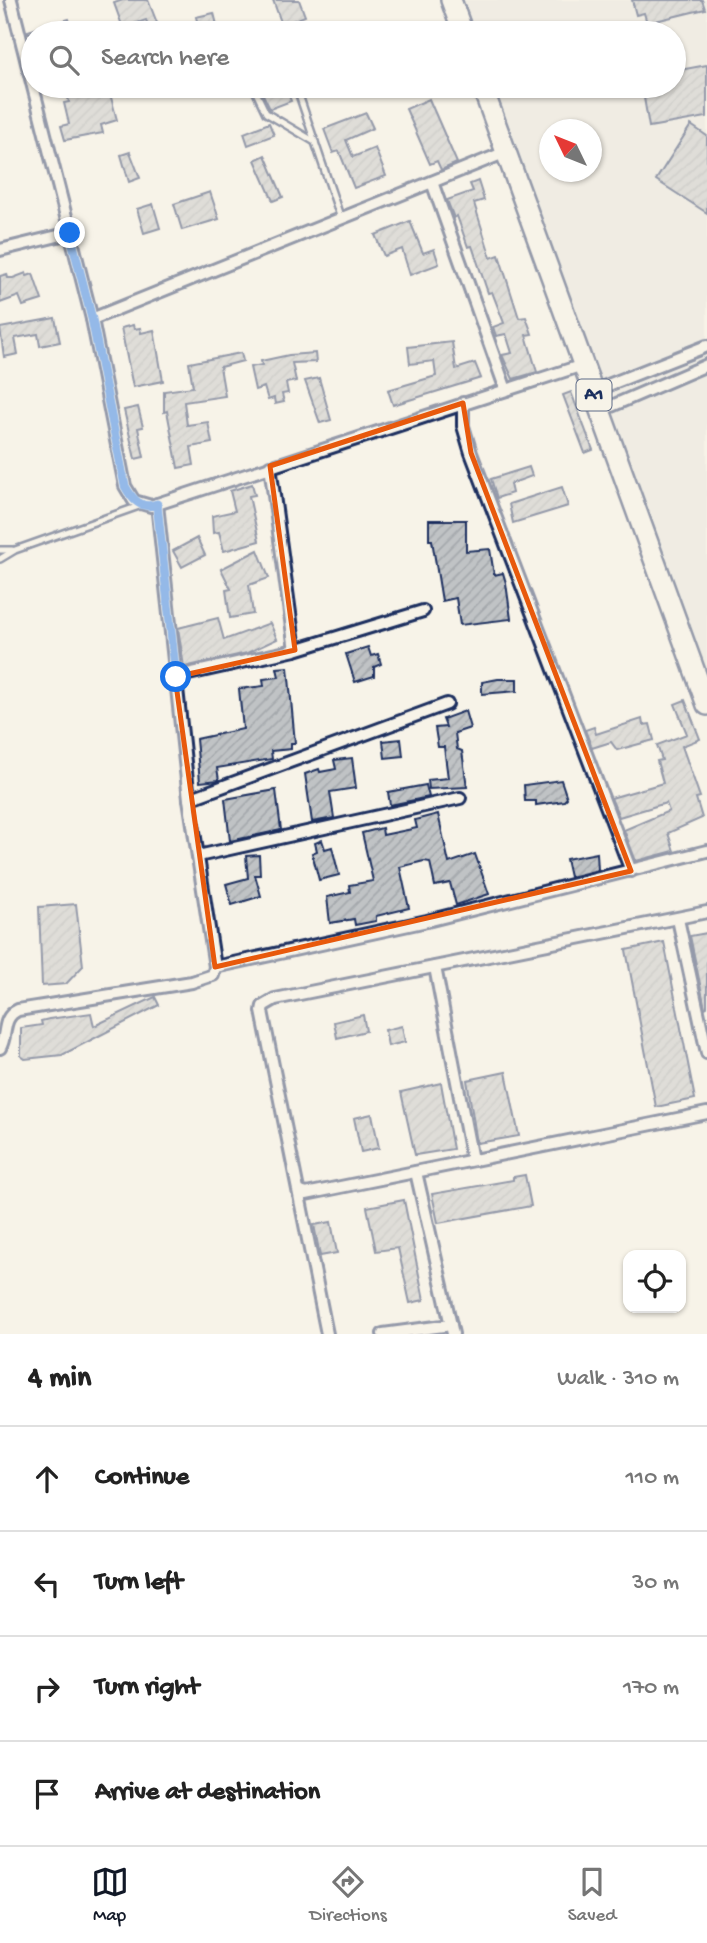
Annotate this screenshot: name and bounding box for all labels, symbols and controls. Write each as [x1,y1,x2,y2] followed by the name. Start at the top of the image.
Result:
[21,21,686,98] search box
[45,41,83,79] icon: search
[101,44,229,75] text: Search here
[539,119,602,182] north arrow
[54,217,85,248] route end
[576,380,612,410] road number: A1
[160,661,191,692] route start
[623,1250,686,1313] map controls
[623,1250,686,1313] button: locate
[28,1362,91,1397] text: 4 min
[557,1366,679,1393] text: Walk · 310 m
[28,1460,66,1498] icon: ahead
[95,1463,189,1494] text: Continue
[626,1465,679,1492] text: 110 m
[28,1565,66,1603] icon: left
[95,1568,183,1599] text: Turn left
[632,1570,679,1597] text: 30 m
[28,1670,66,1708] icon: right
[95,1673,199,1704] text: Turn right
[623,1675,679,1702] text: 170 m
[28,1775,66,1813] icon: arrive
[95,1778,320,1809] text: Arrive at destination
[91,1863,129,1928] tab: Map
[310,1863,387,1928] tab: Directions
[568,1863,616,1928] tab: Saved

